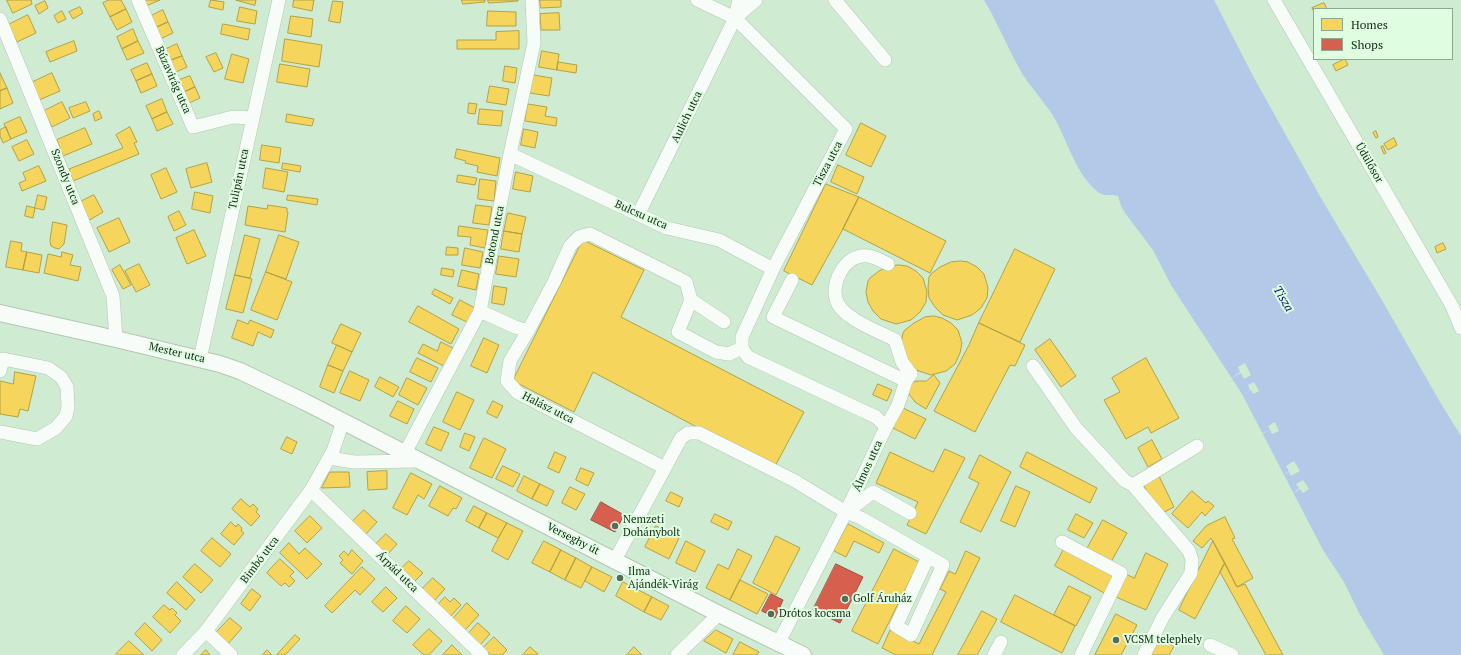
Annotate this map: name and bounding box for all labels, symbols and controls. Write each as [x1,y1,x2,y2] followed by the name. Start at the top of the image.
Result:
[1313,8,1453,60] legend
[1351,17,1388,32] text: Homes
[1351,37,1383,52] text: Shops
[152,44,194,116] street label: Búzavirág utca
[669,89,705,145] street label: Aulich utca
[811,139,845,189] street label: Tisza utca
[1352,141,1386,185] street label: Üdülősor
[48,147,82,207] street label: Szondy utca
[226,148,252,210] street label: Tulipán utca
[613,198,669,232] street label: Bulcsu utca
[483,205,507,265] street label: Botond utca
[1270,283,1296,315] water label: Tisza
[148,340,206,366] street label: Mester utca
[520,389,576,427] street label: Halász utca
[850,438,886,494] street label: Álmos utca
[623,513,680,539] place label: Nemzeti Dohánybolt
[544,520,602,558] street label: Verseghy út
[610,521,620,531] marker: Nemzeti Dohánybolt
[238,534,282,586] street label: Bimbó utca
[373,549,421,595] street label: Árpád utca
[628,565,698,591] place label: Ilma Ajándék-Virág
[615,573,625,583] marker: Ilma Ajándék-Virág
[853,592,912,606] place label: Golf Áruház
[840,594,850,604] marker: Golf Áruház
[779,607,851,621] place label: Drótos kocsma
[766,609,776,619] marker: Drótos kocsma
[1124,633,1202,647] place label: VCSM telephely
[1111,635,1121,645] marker: VCSM telephely

